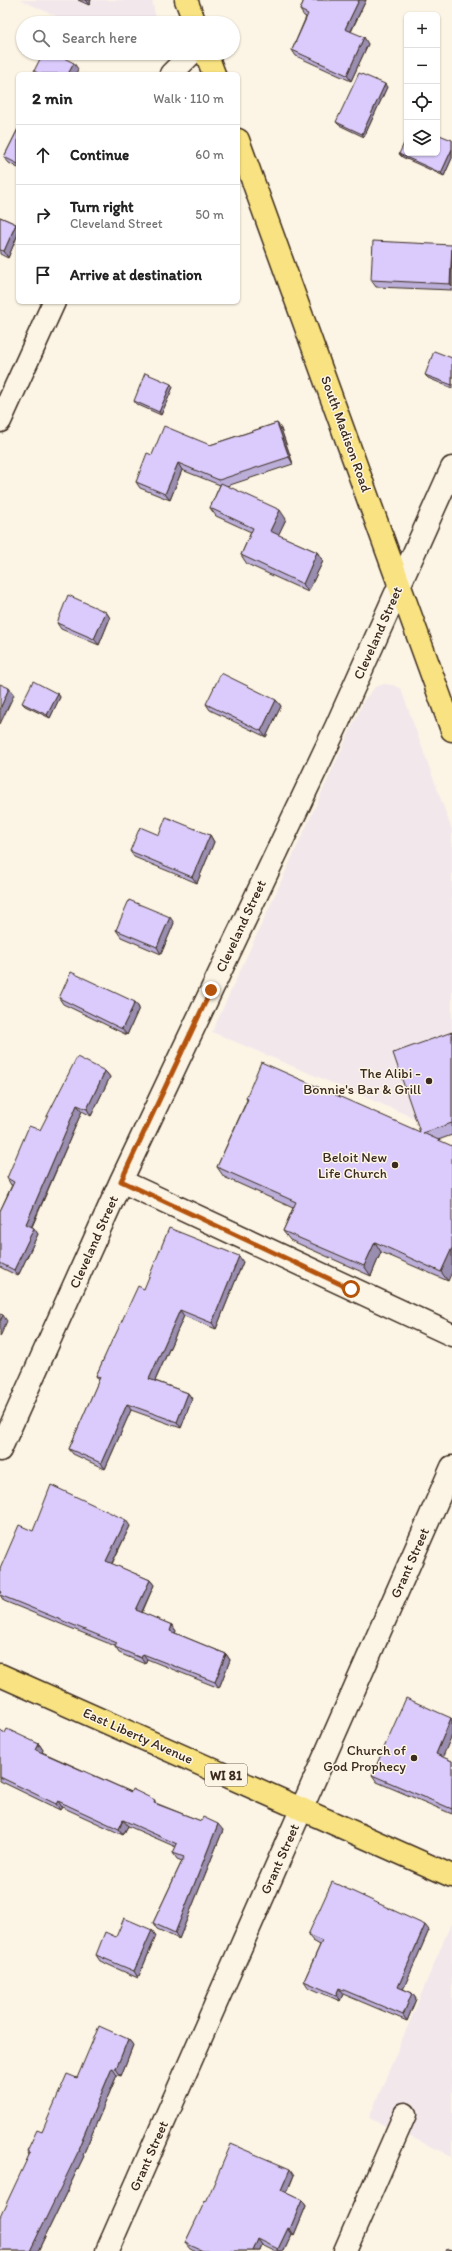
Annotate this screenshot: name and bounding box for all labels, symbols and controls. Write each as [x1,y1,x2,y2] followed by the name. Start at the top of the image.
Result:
[404,12,440,156] map controls
[404,12,440,48] button: +
[16,16,240,60] search box
[30,27,52,49] icon: search
[62,29,137,47] text: Search here
[404,48,440,84] button: −
[404,84,440,120] button: locate
[32,88,72,108] text: 2 min
[153,91,224,106] text: Walk · 110 m
[404,120,440,156] button: layers
[32,144,54,166] icon: ahead
[70,146,129,164] text: Continue
[195,147,224,162] text: 60 m
[70,198,134,216] text: Turn right
[32,204,54,226] icon: right
[195,207,224,222] text: 50 m
[70,216,163,231] text: Cleveland Street
[32,264,54,286] icon: arrive
[70,266,202,284] text: Arrive at destination
[317,374,375,495] street label: South Madison Road
[350,584,406,682] street label: Cleveland Street
[212,877,270,975] street label: Cleveland Street
[202,981,220,999] route end
[303,1065,421,1098] place label: The Alibi - Bonnie's Bar & Grill
[424,1076,434,1086] marker: The Alibi - Bonnie's Bar & Grill
[318,1149,387,1182] place label: Beloit New Life Church
[390,1160,400,1170] marker: Beloit New Life Church
[66,1193,122,1291] street label: Cleveland Street
[342,1280,360,1298] route start
[387,1525,433,1601] street label: Grant Street
[80,1704,196,1768] street label: East Liberty Avenue
[323,1742,407,1775] place label: Church of God Prophecy
[409,1753,419,1763] marker: Church of God Prophecy
[205,1764,247,1786] road number: WI 81
[257,1821,303,1897] street label: Grant Street
[126,2118,172,2194] street label: Grant Street

